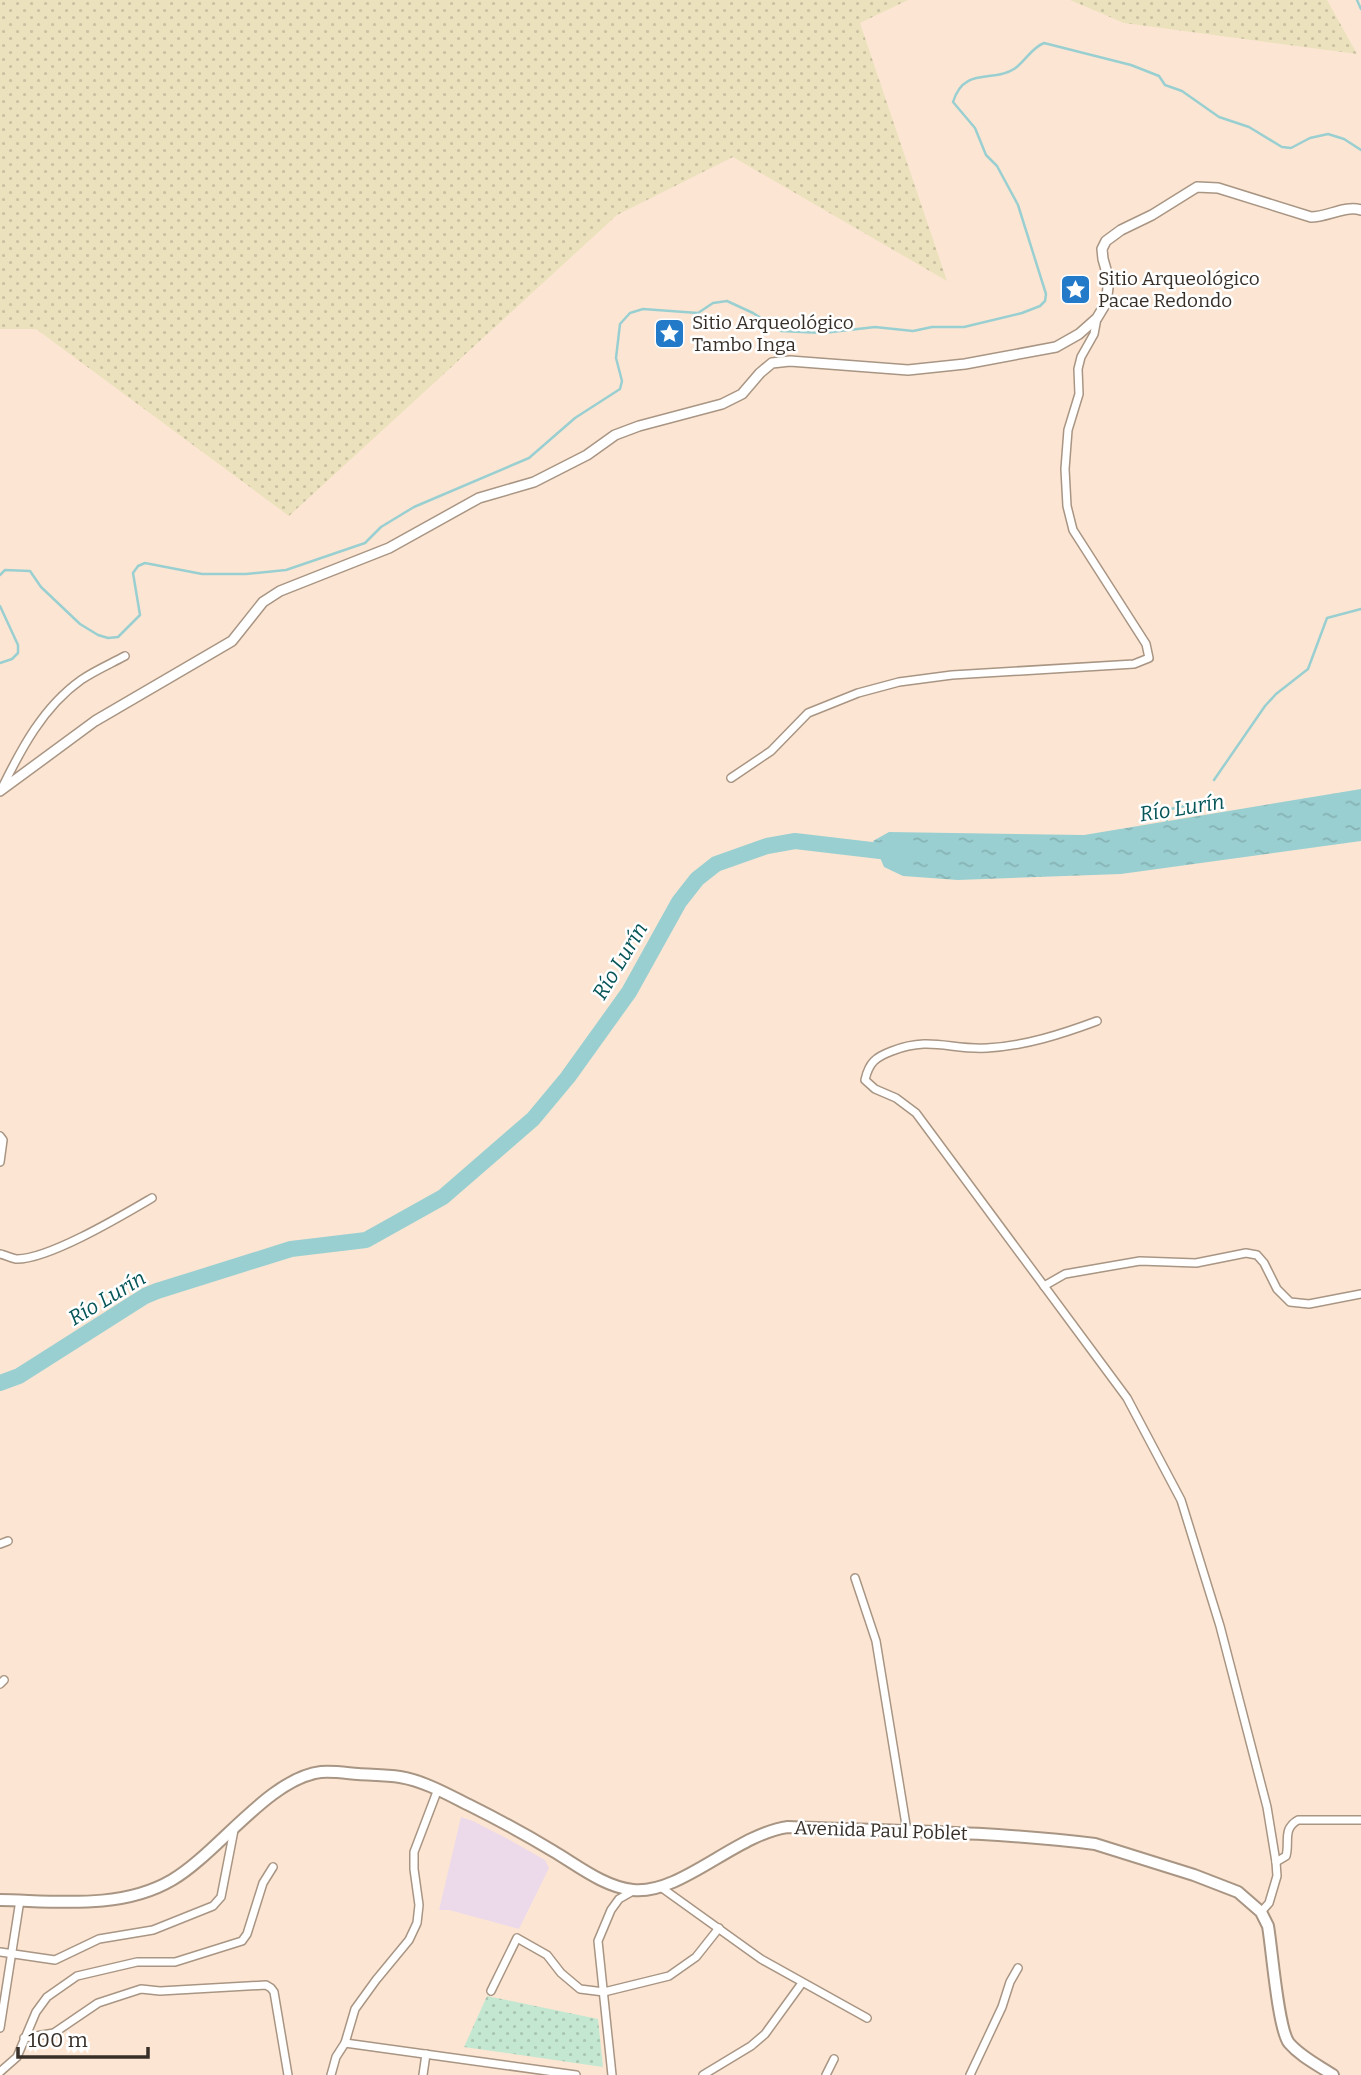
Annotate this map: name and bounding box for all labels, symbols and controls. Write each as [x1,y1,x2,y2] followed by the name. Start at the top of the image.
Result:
[1098,267,1260,312] place label: Sitio Arqueológico Pacae Redondo
[1058,272,1092,306] place icon: Sitio Arqueológico Pacae Redondo
[692,311,854,356] place label: Sitio Arqueológico Tambo Inga
[652,316,686,350] place icon: Sitio Arqueológico Tambo Inga
[1138,788,1226,828] water label: Río Lurín
[587,918,653,1004] water label: Río Lurín
[64,1265,150,1331] water label: Río Lurín
[794,1816,968,1845] street label: Avenida Paul Poblet
[18,2016,147,2060] scale bar
[28,2027,88,2053] text: 100 m

